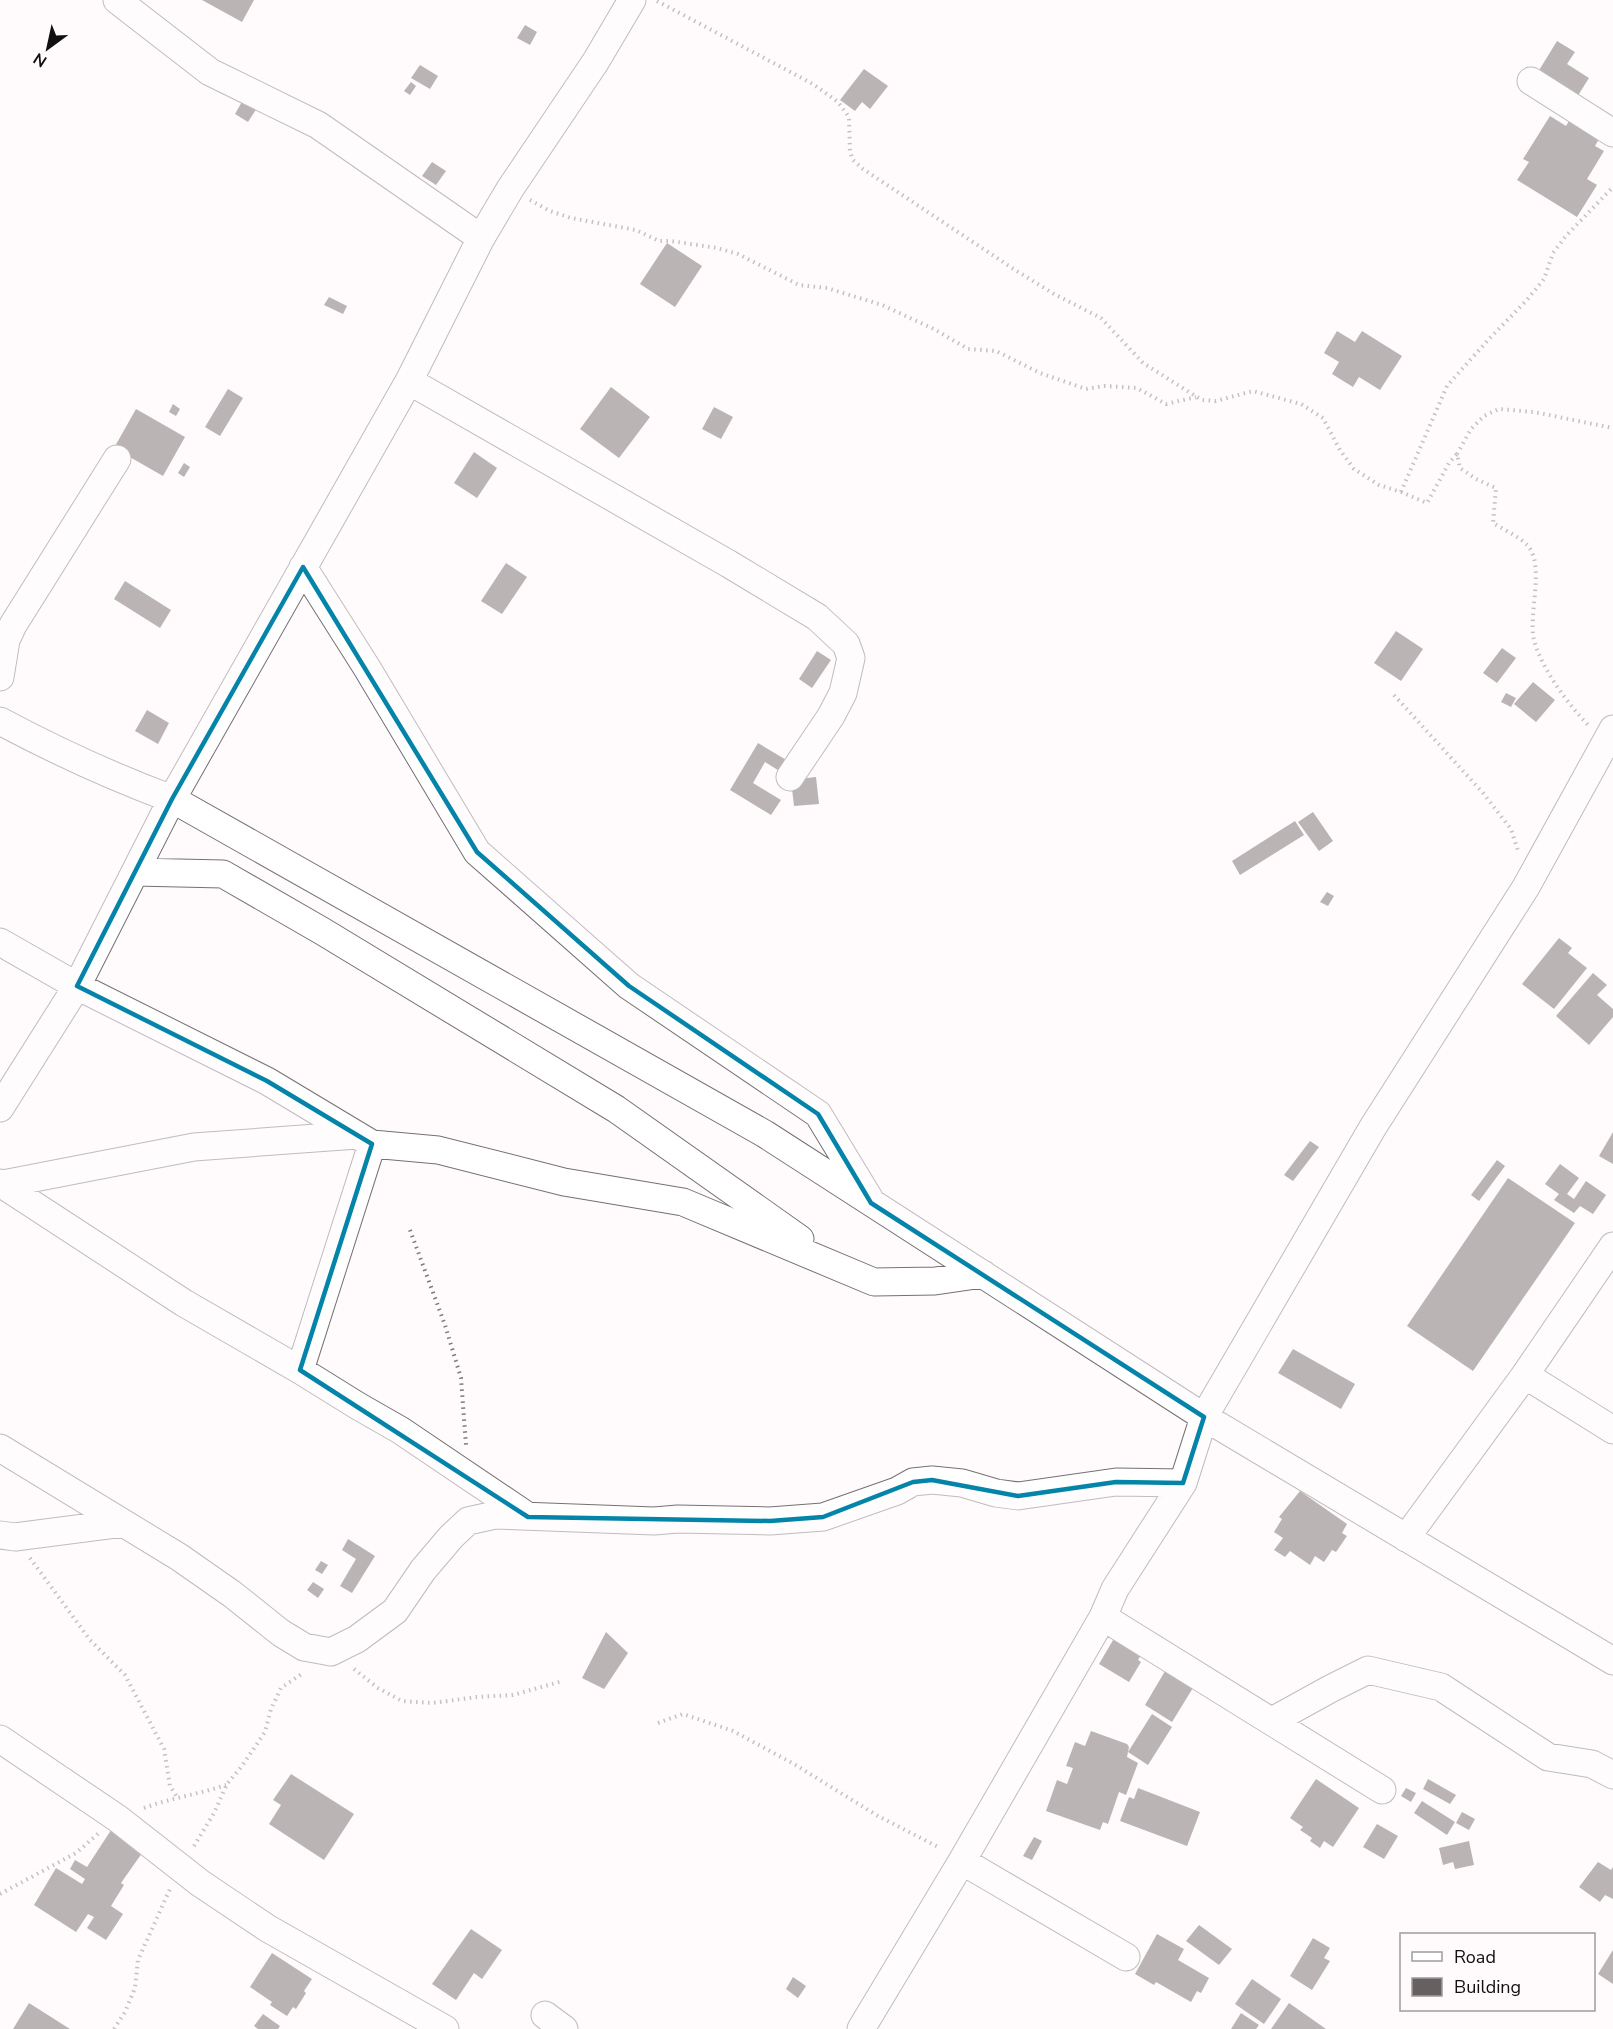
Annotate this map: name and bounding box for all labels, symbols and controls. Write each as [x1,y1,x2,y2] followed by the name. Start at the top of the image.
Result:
[18,18,78,78] north arrow
[29,47,51,72] text: N
[1400,1933,1595,2011] legend
[1454,1945,1496,1969] text: Road
[1454,1975,1521,1999] text: Building

